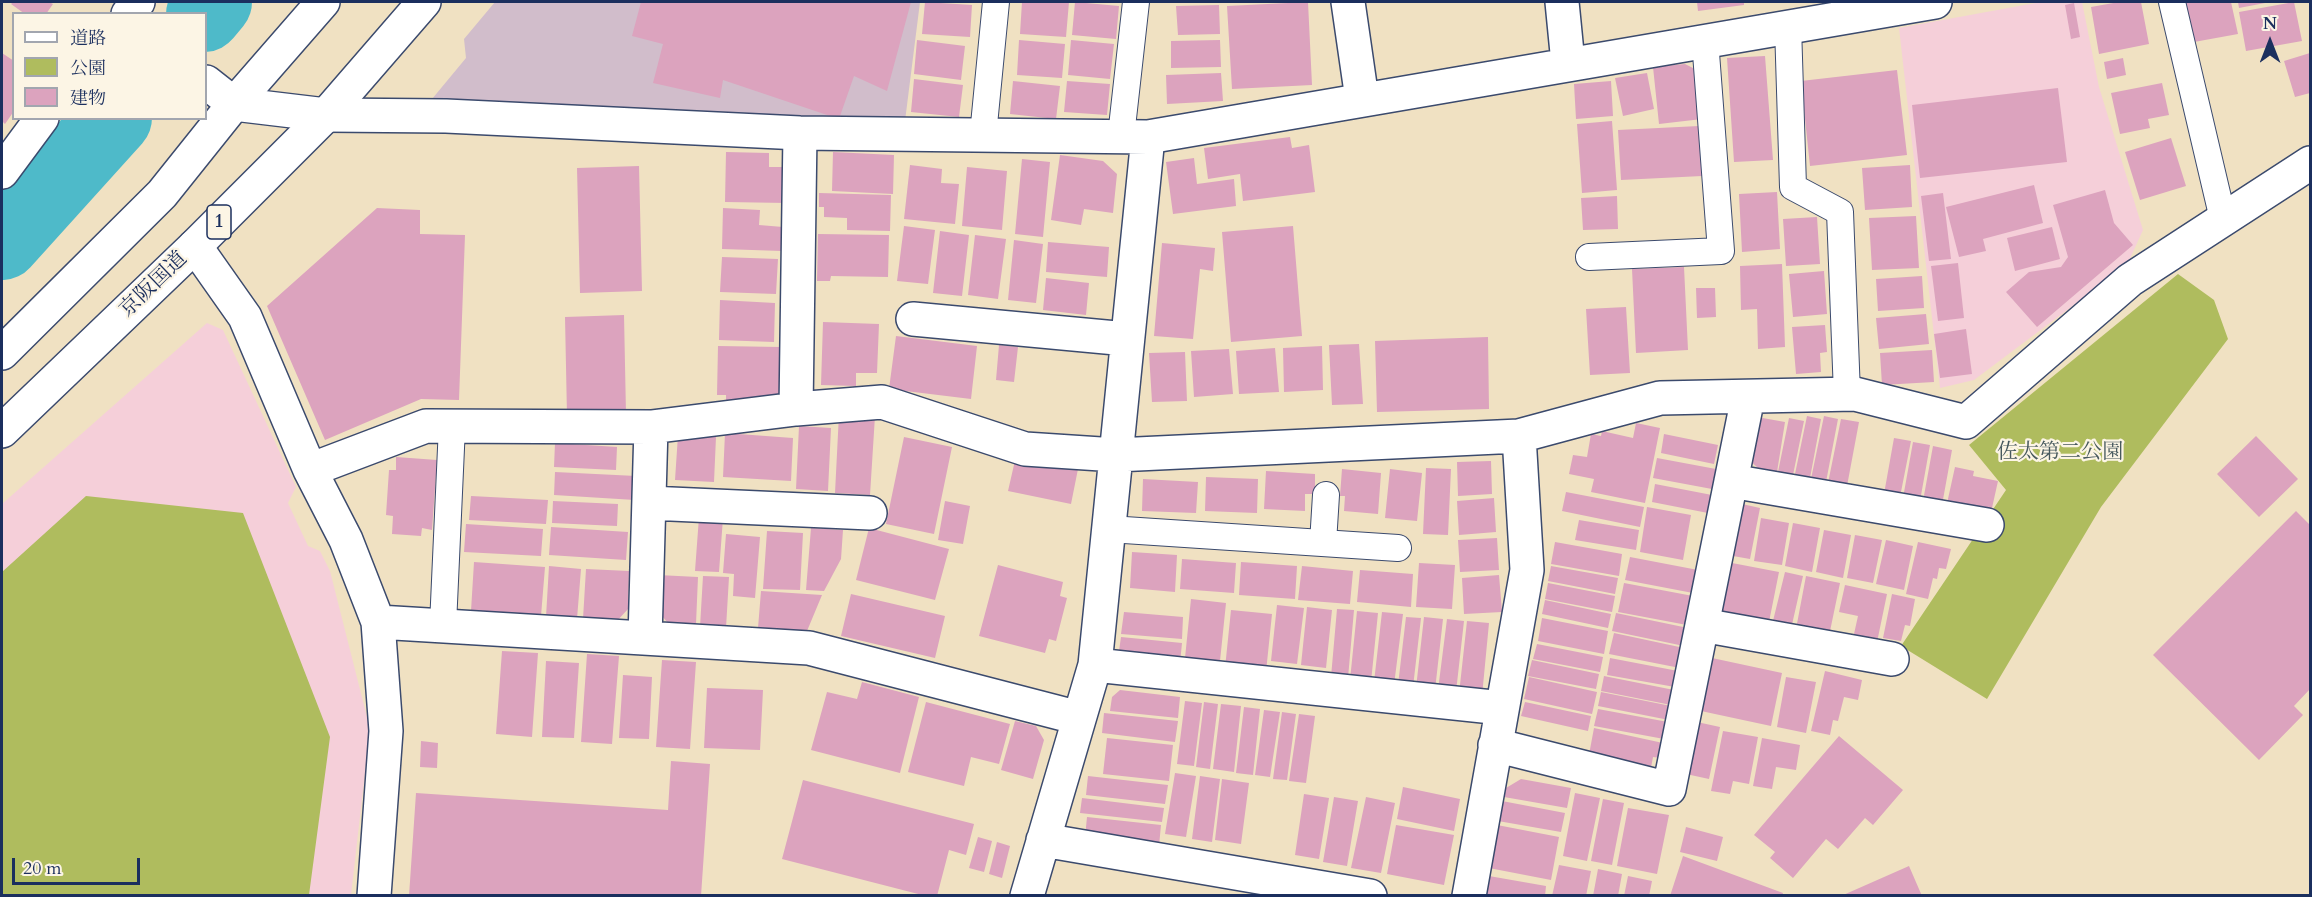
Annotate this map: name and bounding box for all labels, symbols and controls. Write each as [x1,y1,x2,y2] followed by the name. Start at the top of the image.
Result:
[12,12,207,120] legend
[2240,12,2300,72] north arrow
[2263,13,2277,35] text: N
[70,26,106,51] text: 道路
[70,56,106,81] text: 公園
[70,86,106,111] text: 建物
[207,205,231,239] road number: 1
[115,247,193,323] street label: 京阪国道
[1997,440,2123,466] park label: 佐太第二公園
[15,846,142,884] scale bar
[23,856,62,881] text: 20 m

